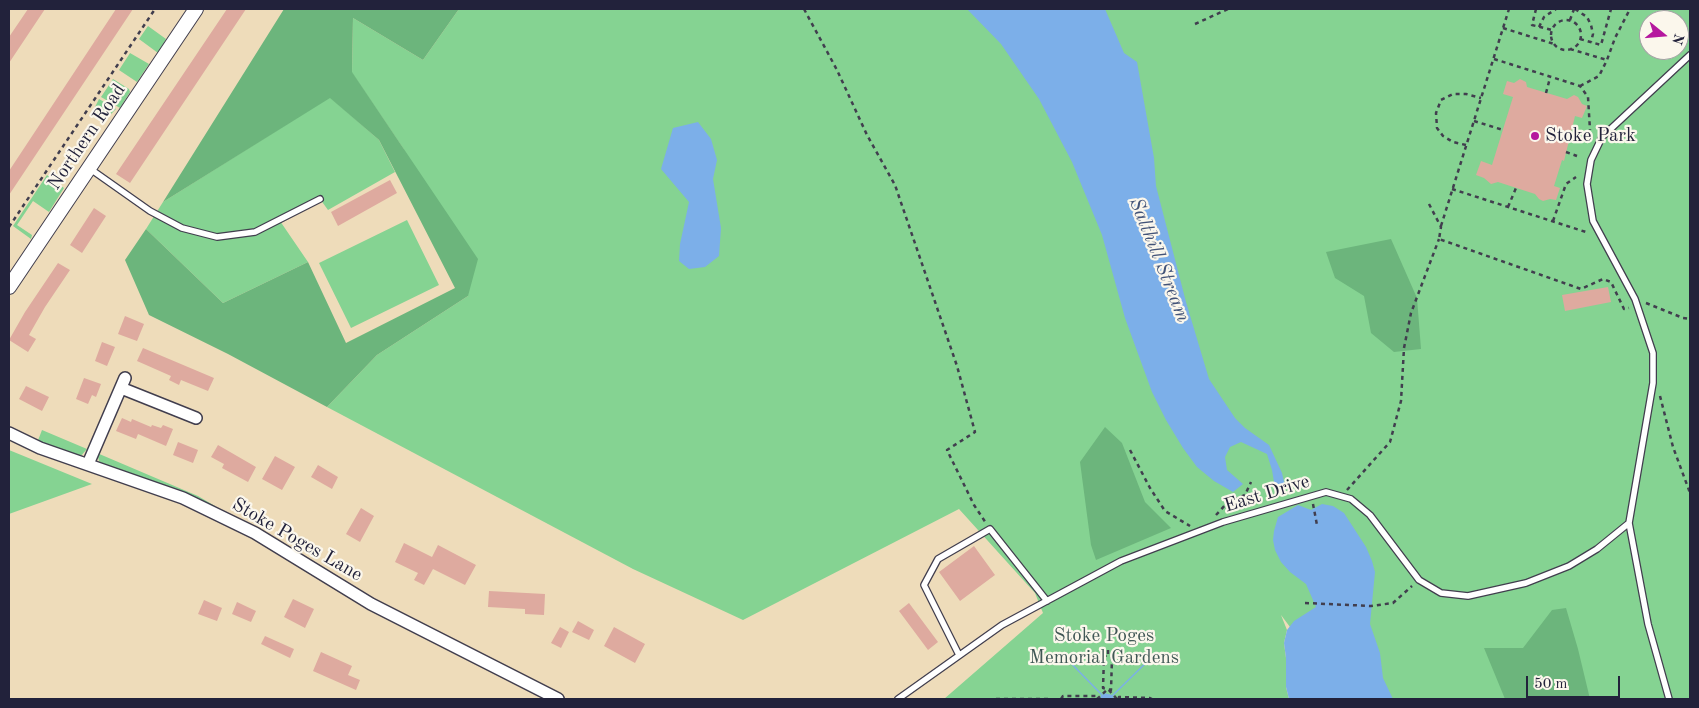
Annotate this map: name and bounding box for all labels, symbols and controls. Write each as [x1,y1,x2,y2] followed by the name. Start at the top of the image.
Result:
[1639,10,1689,60] north arrow
[1669,32,1686,46] text: N
[43,80,131,194] street label: Northern Road
[1545,125,1636,147] place label: Stoke Park
[1529,130,1541,142] marker: Stoke Park
[1123,194,1195,326] water label: Salthill Stream
[1221,470,1313,518] street label: East Drive
[228,493,366,587] street label: Stoke Poges Lane
[1029,625,1179,669] park label: Stoke Poges Memorial Gardens
[1529,666,1623,698] scale bar
[1534,677,1568,692] text: 50 m

